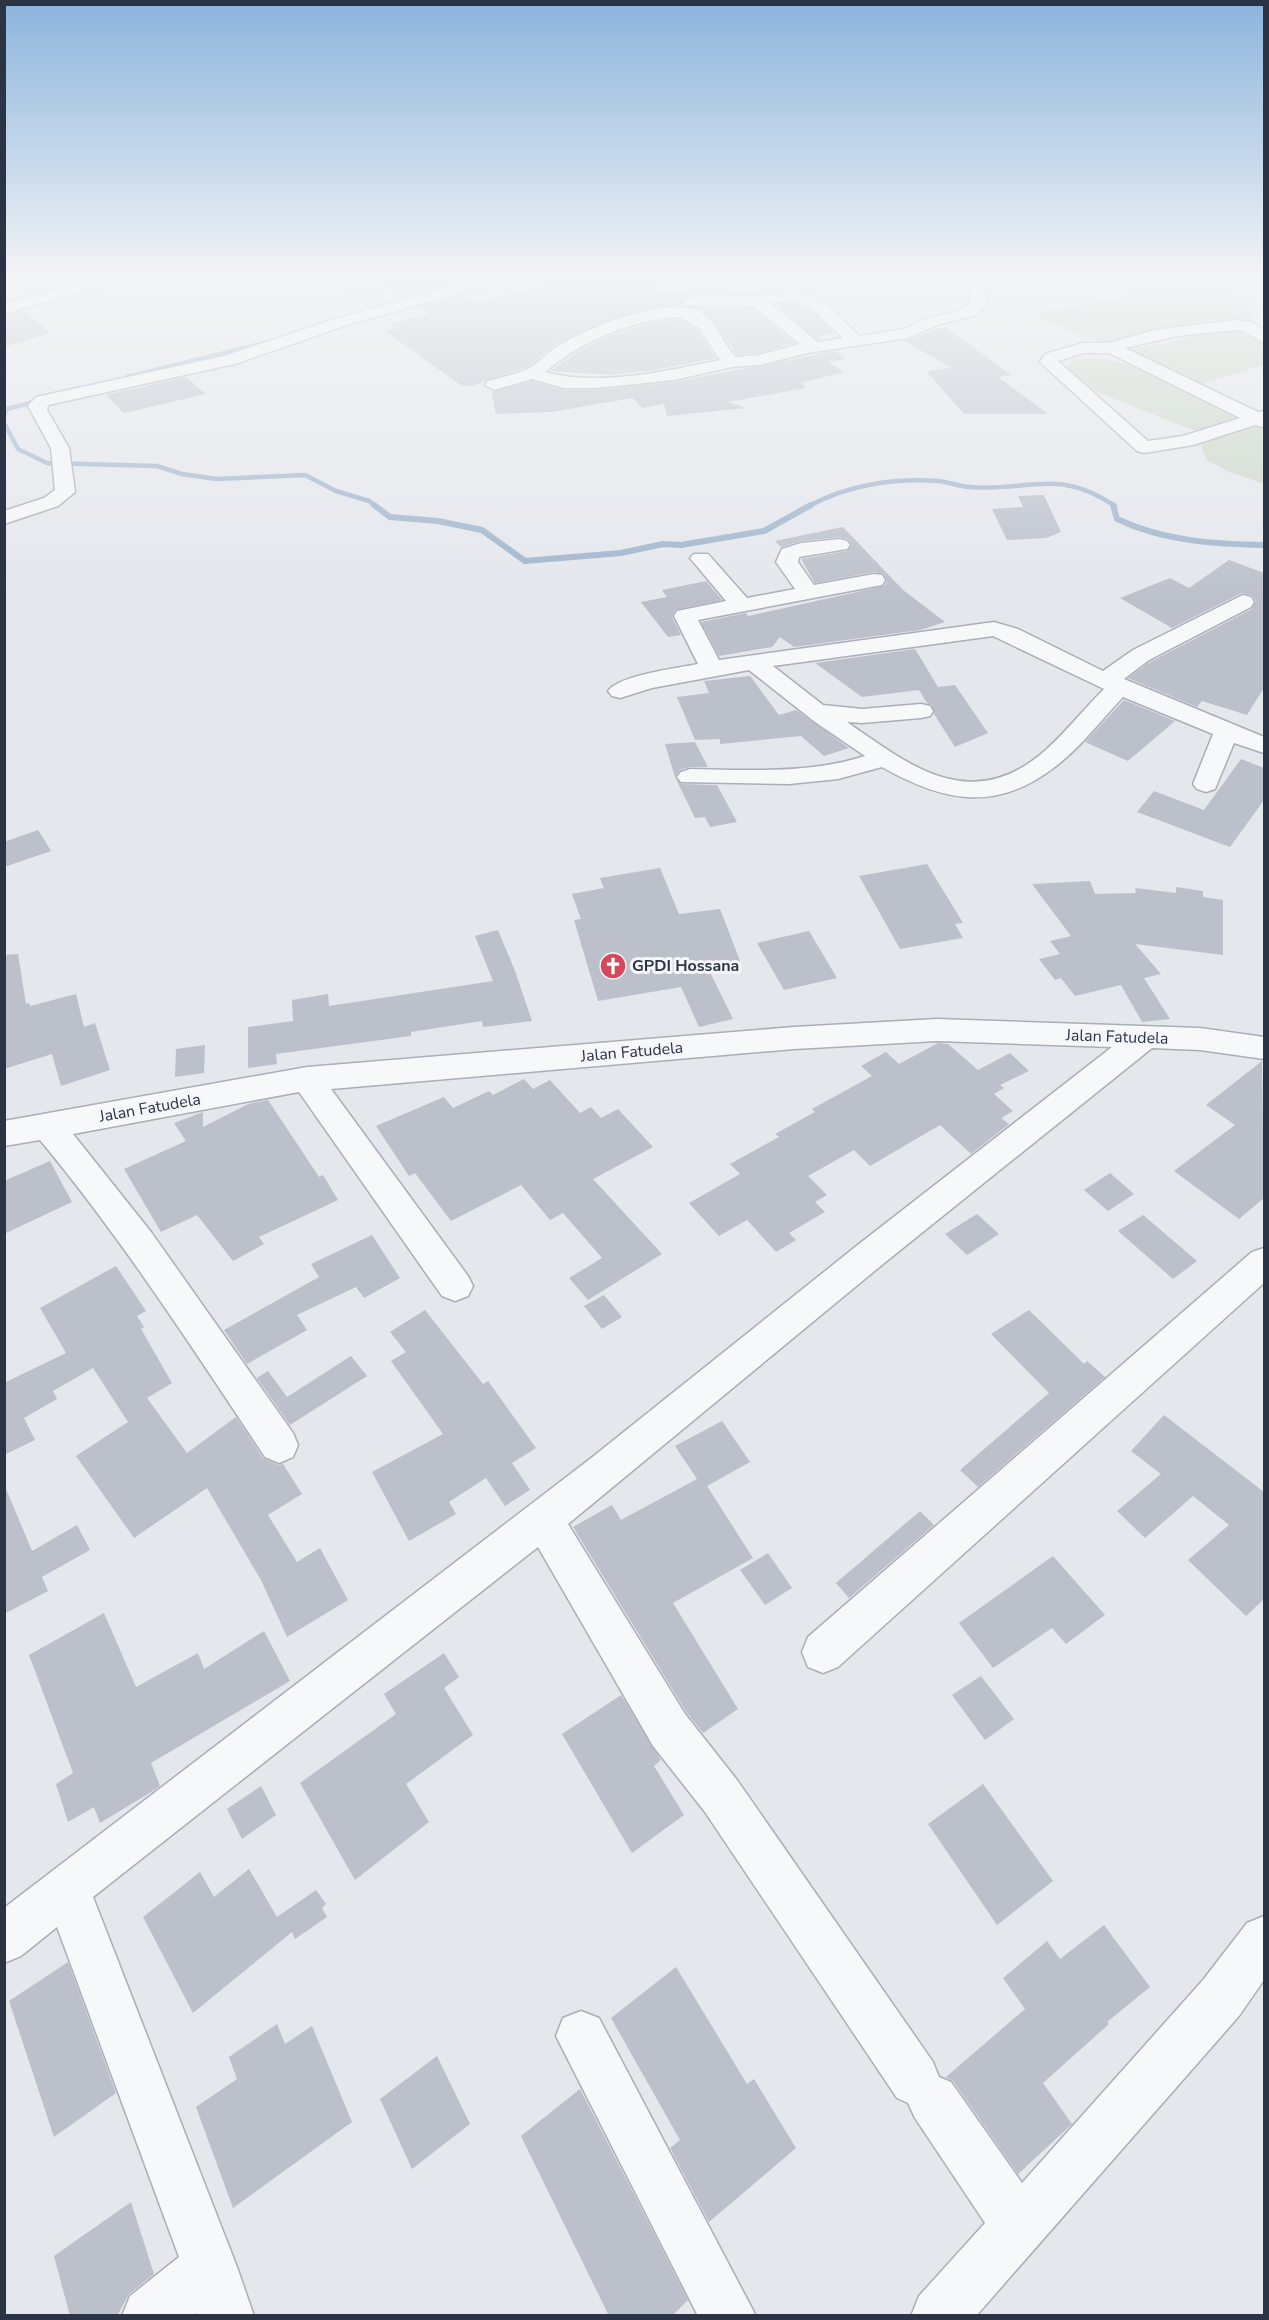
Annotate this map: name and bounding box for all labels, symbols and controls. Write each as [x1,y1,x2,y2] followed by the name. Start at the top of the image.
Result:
[598,951,628,981] church icon: GPDI Hossana
[632,955,739,977] place label: GPDI Hossana
[1064,1024,1169,1050] street label: Jalan Fatudela
[579,1037,684,1068] street label: Jalan Fatudela
[97,1088,202,1128] street label: Jalan Fatudela

